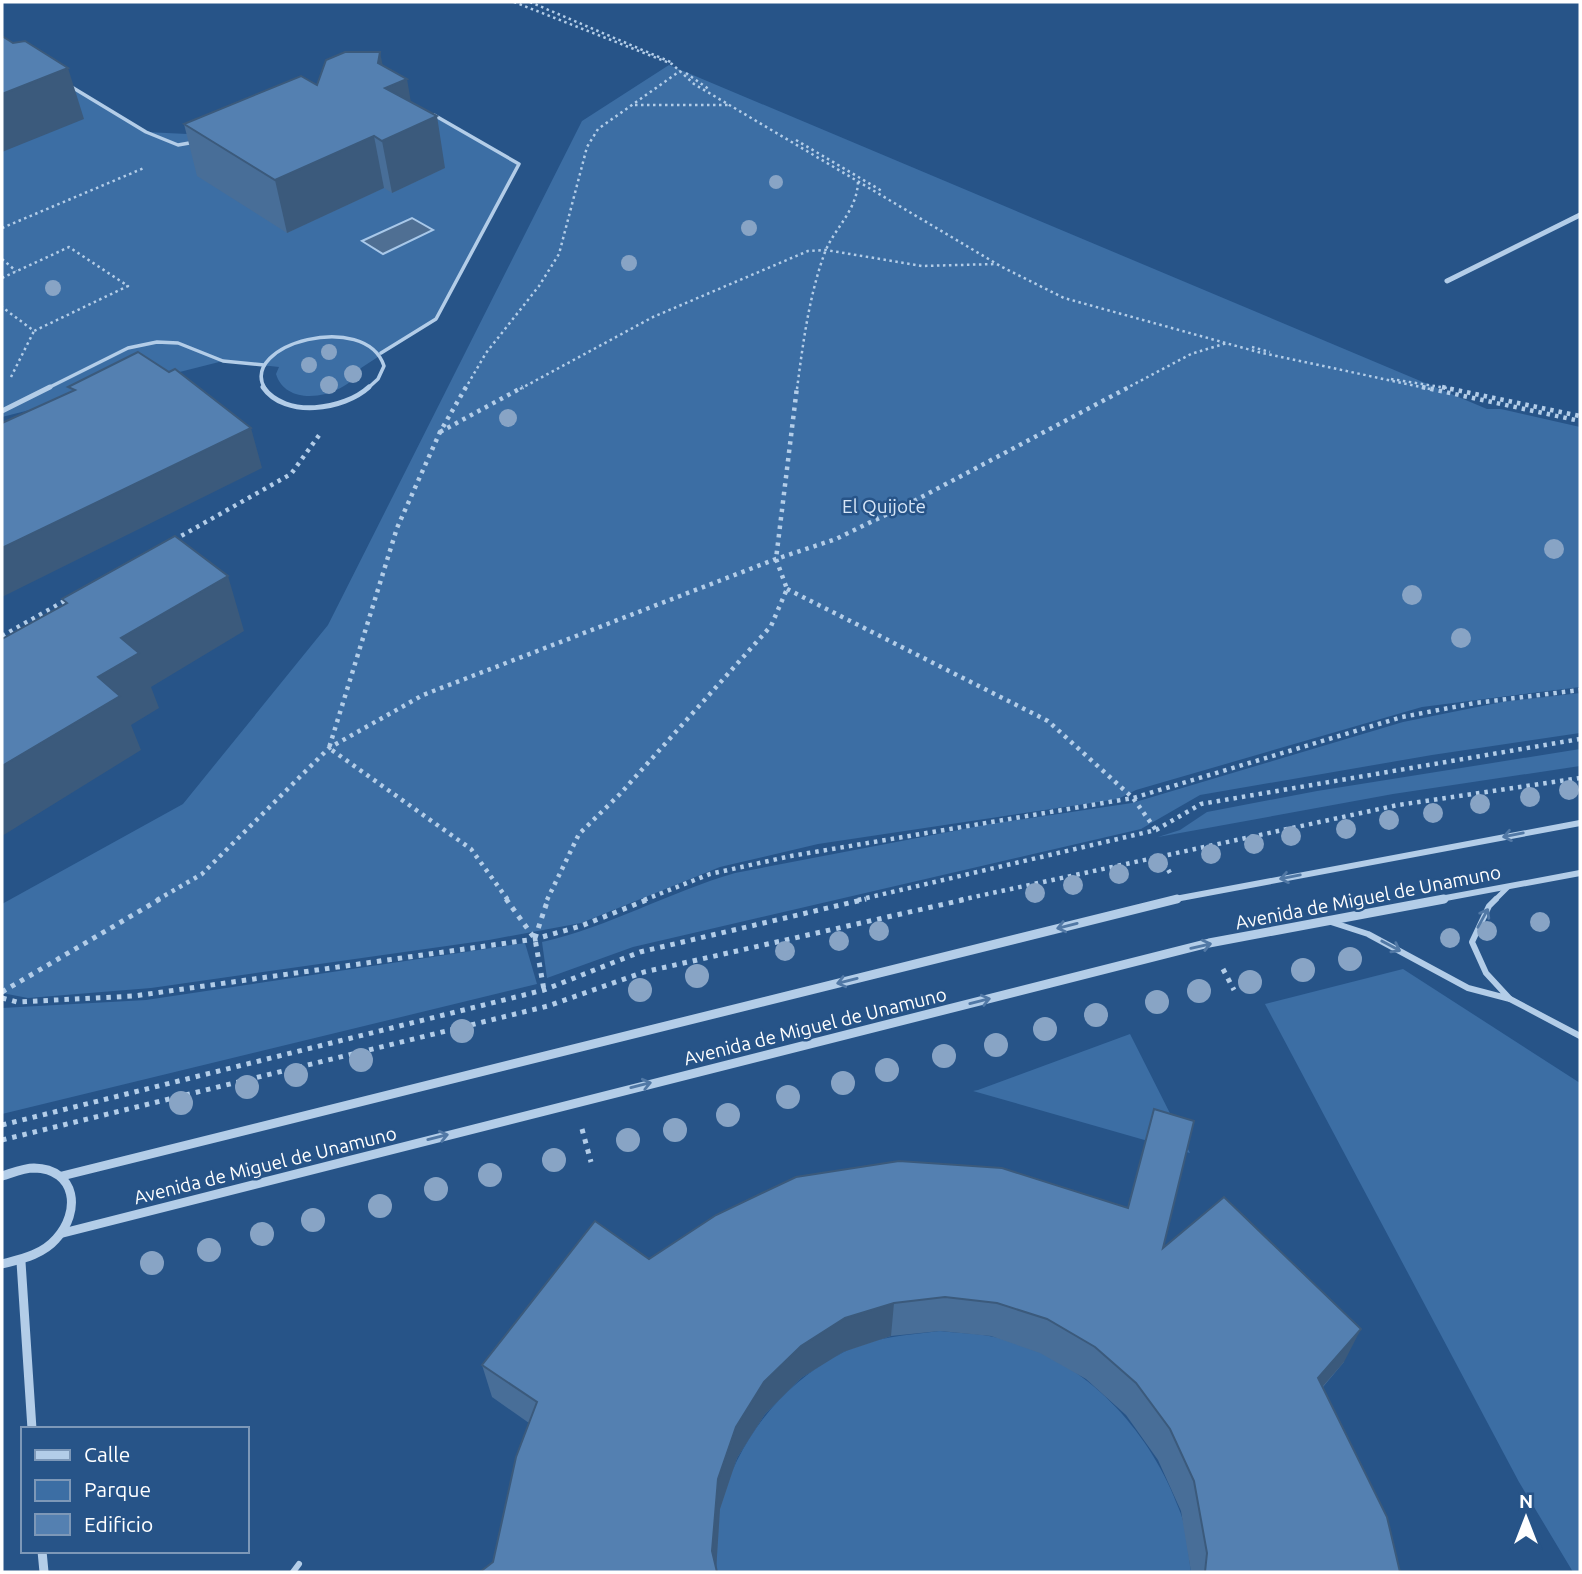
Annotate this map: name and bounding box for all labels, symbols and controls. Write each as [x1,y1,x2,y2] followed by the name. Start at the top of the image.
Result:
[842,495,926,517] park label: El Quijote
[1502,829,1525,842] one-way arrow
[1233,860,1503,934] street label: Avenida de Miguel de Unamuno
[1279,871,1302,885] one-way arrow
[1476,909,1490,929] one-way arrow
[1057,920,1079,933] one-way arrow
[1189,938,1212,952] one-way arrow
[1380,940,1400,954] one-way arrow
[836,975,859,988] one-way arrow
[681,983,949,1069] street label: Avenida de Miguel de Unamuno
[968,993,991,1007] one-way arrow
[629,1078,652,1091] one-way arrow
[131,1122,399,1208] street label: Avenida de Miguel de Unamuno
[426,1130,449,1143] one-way arrow
[21,1427,248,1553] legend
[84,1442,130,1466] text: Calle
[84,1477,151,1501] text: Parque
[1491,1483,1561,1553] north arrow
[1519,1490,1533,1512] text: N
[84,1512,153,1536] text: Edificio

